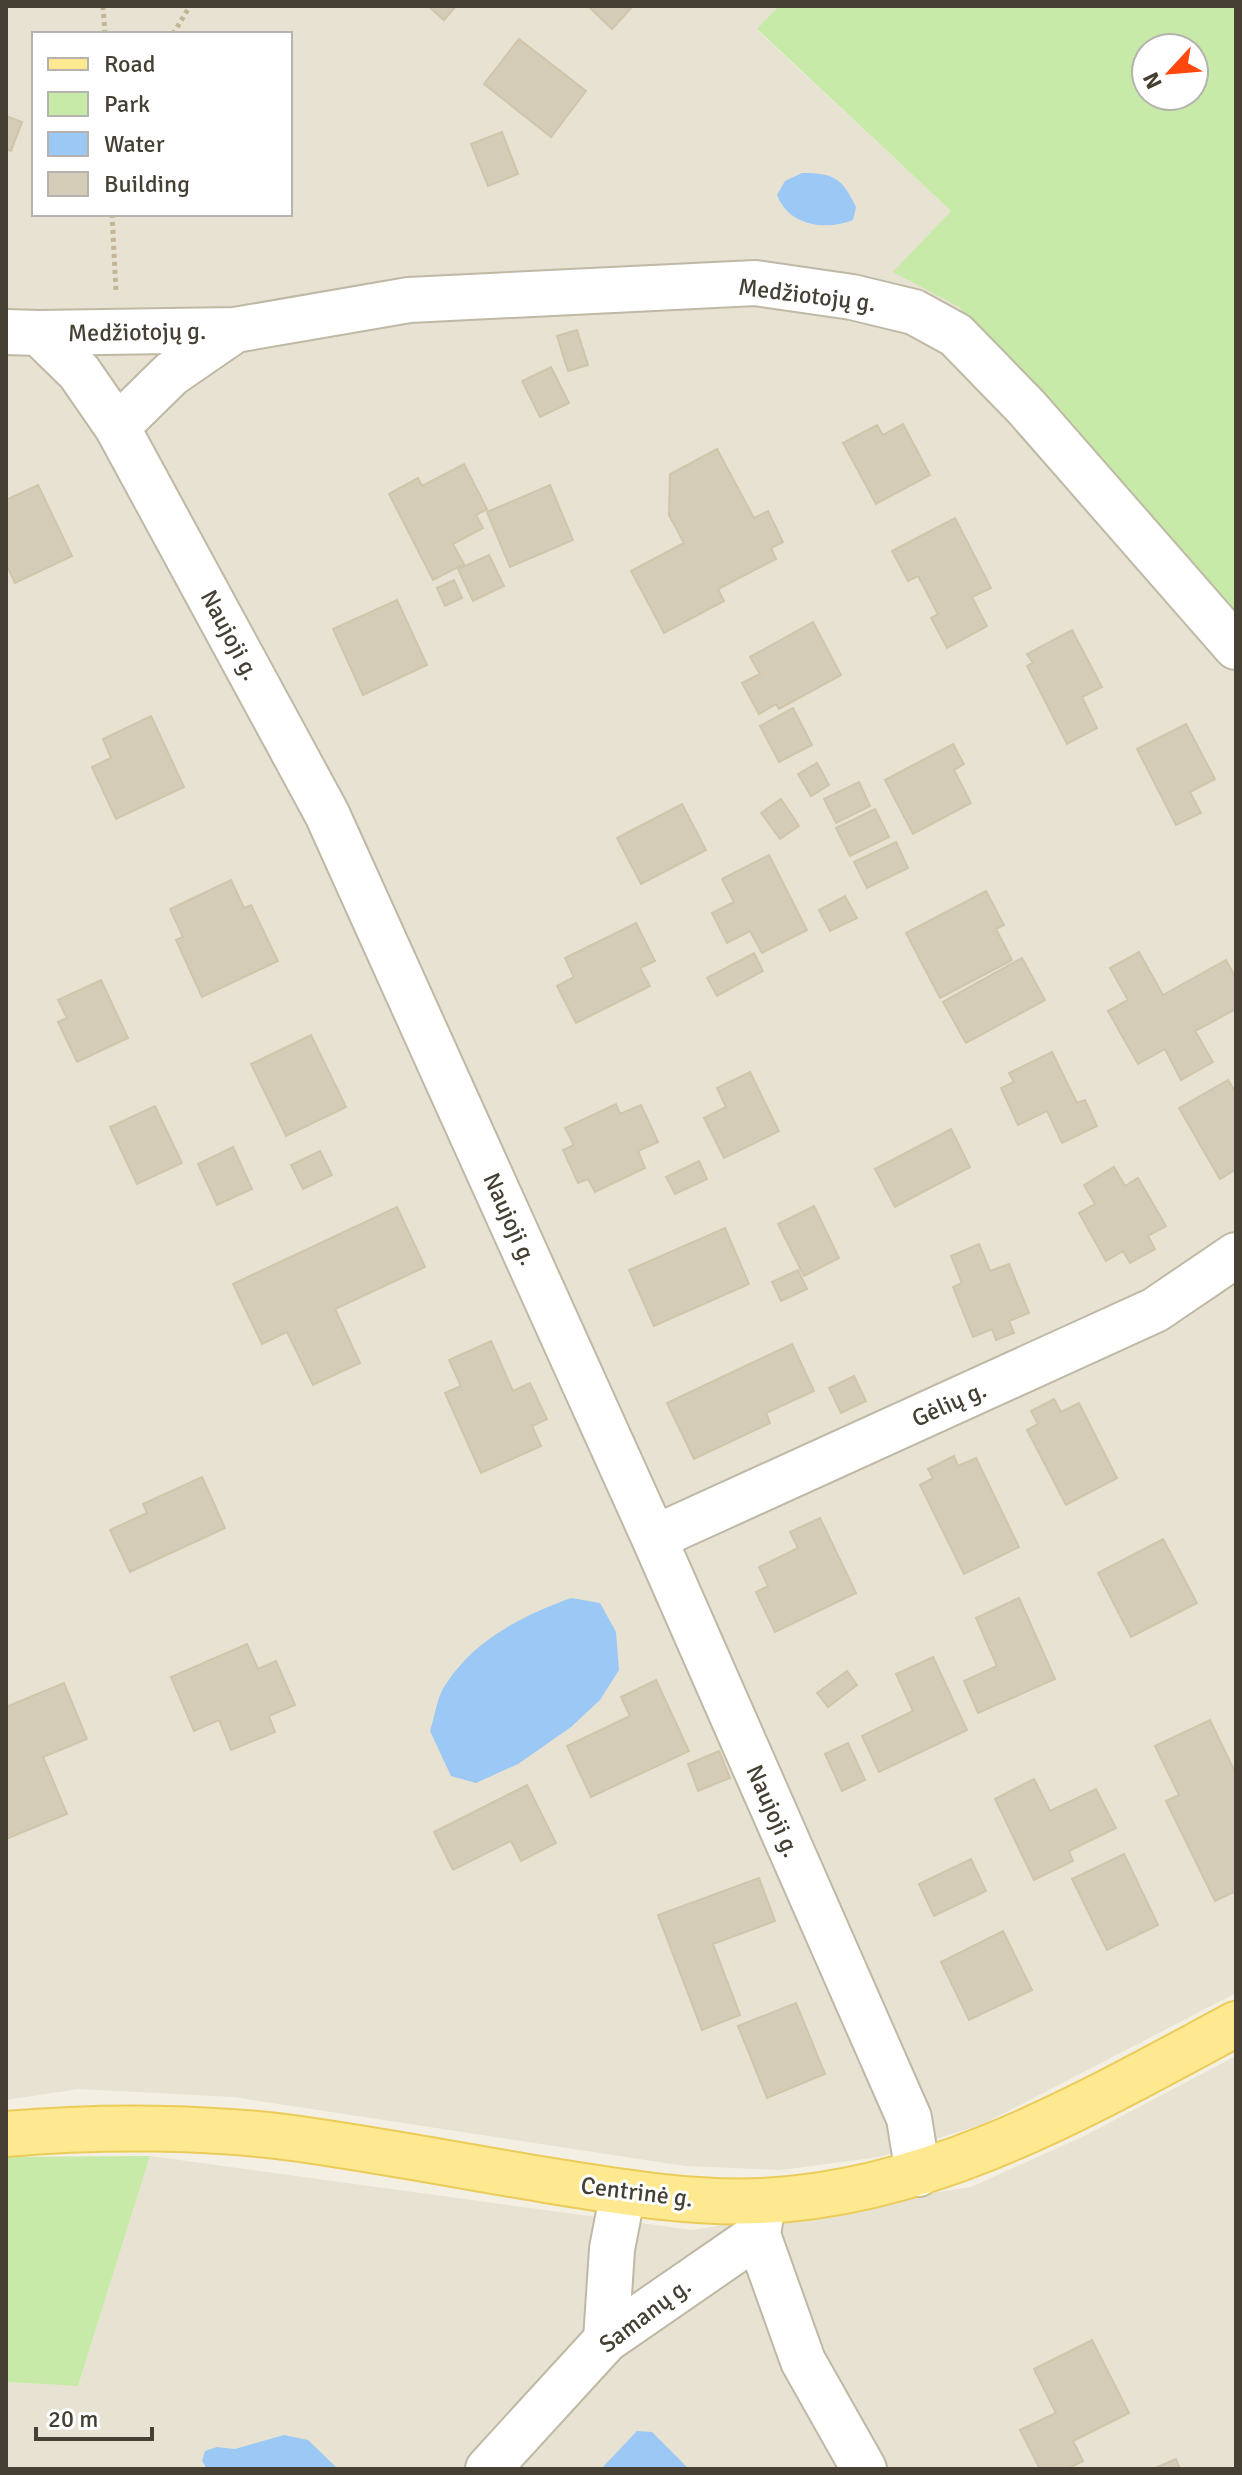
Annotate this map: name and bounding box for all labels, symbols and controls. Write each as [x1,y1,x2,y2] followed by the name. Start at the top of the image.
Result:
[32,32,292,216] legend
[1130,32,1210,112] north arrow
[104,49,155,79] text: Road
[1137,68,1168,93] text: N
[104,89,150,119] text: Park
[104,129,165,159] text: Water
[104,169,190,199] text: Building
[737,272,877,318] street label: Medžiotojų g.
[68,316,206,348] street label: Medžiotojų g.
[194,585,266,685] street label: Naujoji g.
[476,1168,544,1270] street label: Naujoji g.
[907,1374,991,1434] street label: Gėlių g.
[739,1760,807,1862] street label: Naujoji g.
[579,2170,695,2214] street label: Centrinė g.
[593,2271,697,2359] street label: Samanų g.
[36,2391,152,2441] scale bar
[48,2404,98,2434] text: 20 m

